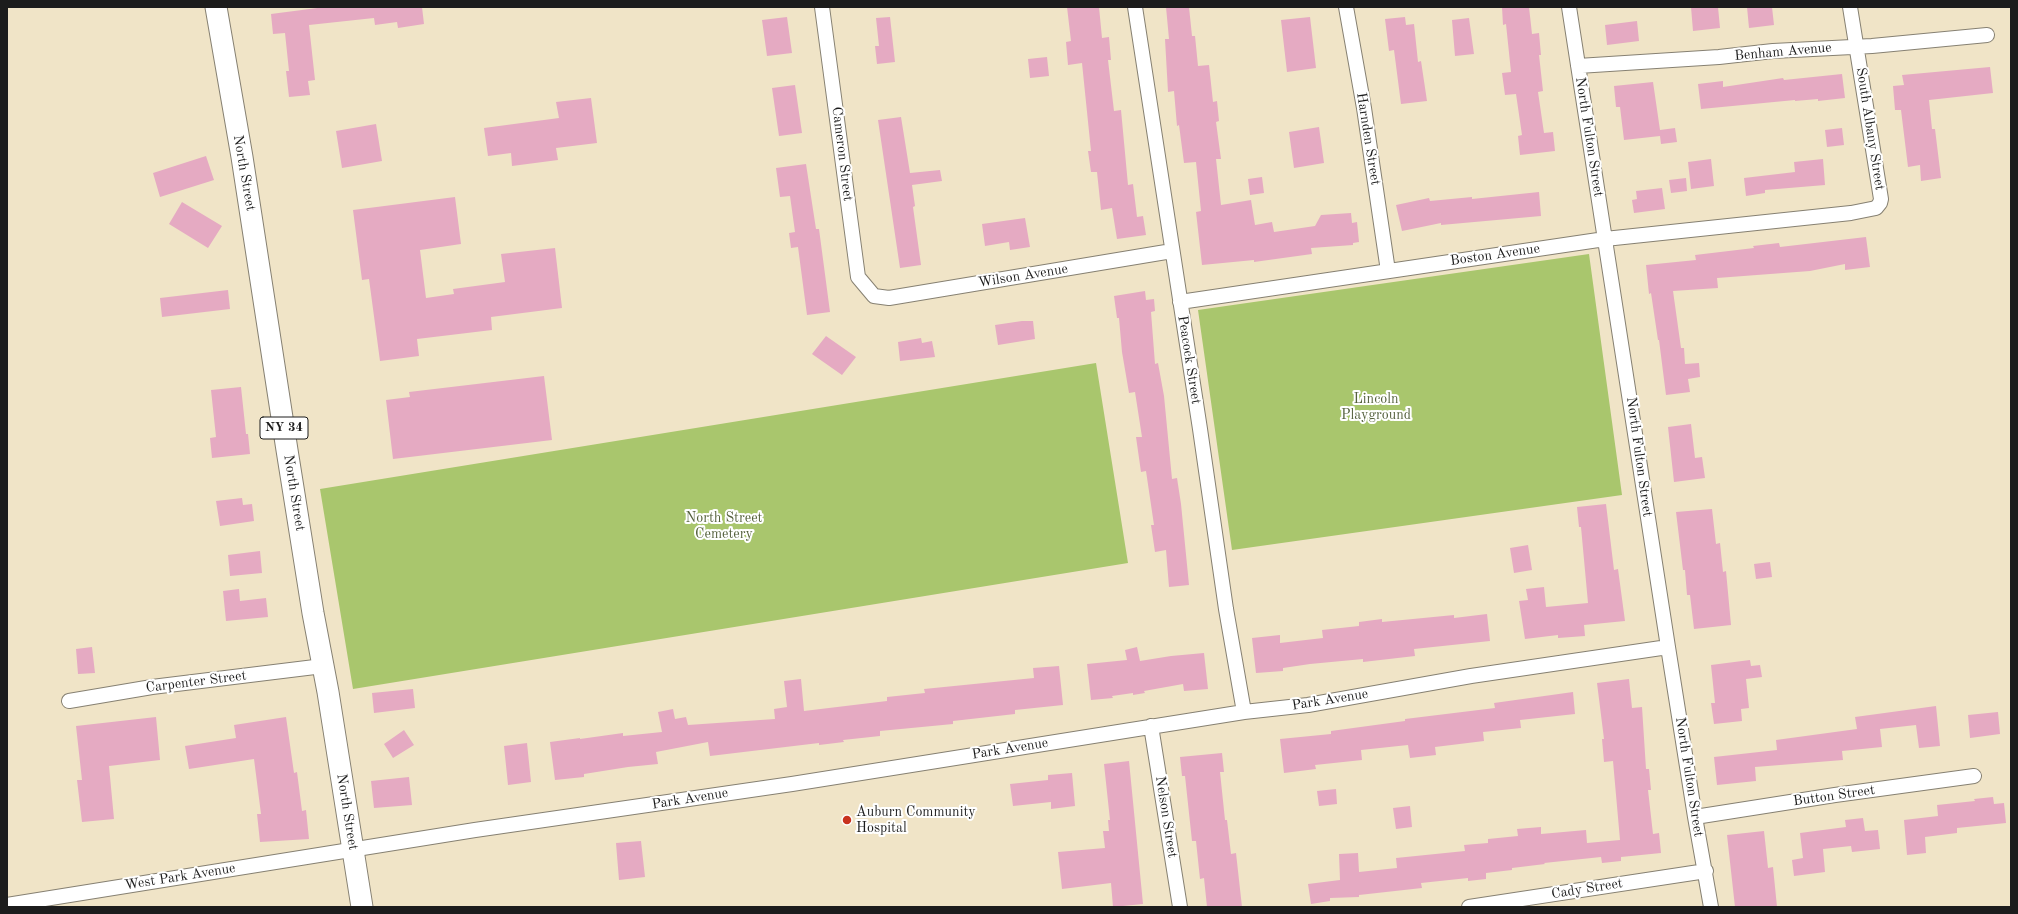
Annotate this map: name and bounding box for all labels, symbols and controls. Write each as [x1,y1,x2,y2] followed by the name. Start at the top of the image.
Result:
[1734,39,1832,65] street label: Benham Avenue
[1852,66,1888,192] street label: South Albany Street
[1571,76,1607,198] street label: North Fulton Street
[1352,91,1384,187] street label: Harnden Street
[828,106,856,202] street label: Cameron Street
[229,134,259,212] street label: North Street
[1449,240,1541,270] street label: Boston Avenue
[977,261,1069,291] street label: Wilson Avenue
[1174,314,1204,406] street label: Peacock Street
[1341,391,1411,424] park label: Lincoln Playground
[1622,396,1656,518] street label: North Fulton Street
[260,417,308,439] road number: NY 34
[280,454,308,532] street label: North Street
[686,510,762,542] park label: North Street Cemetery
[145,667,247,697] street label: Carpenter Street
[1291,686,1369,714] street label: Park Avenue
[1671,716,1707,838] street label: North Fulton Street
[971,735,1049,763] street label: Park Avenue
[333,773,361,851] street label: North Street
[1151,775,1181,859] street label: Nelson Street
[1792,782,1876,810] street label: Button Street
[651,785,729,813] street label: Park Avenue
[856,804,976,836] place label: Auburn Community Hospital
[841,814,853,826] marker: Auburn Community Hospital
[123,860,237,894] street label: West Park Avenue
[1550,875,1624,903] street label: Cady Street

